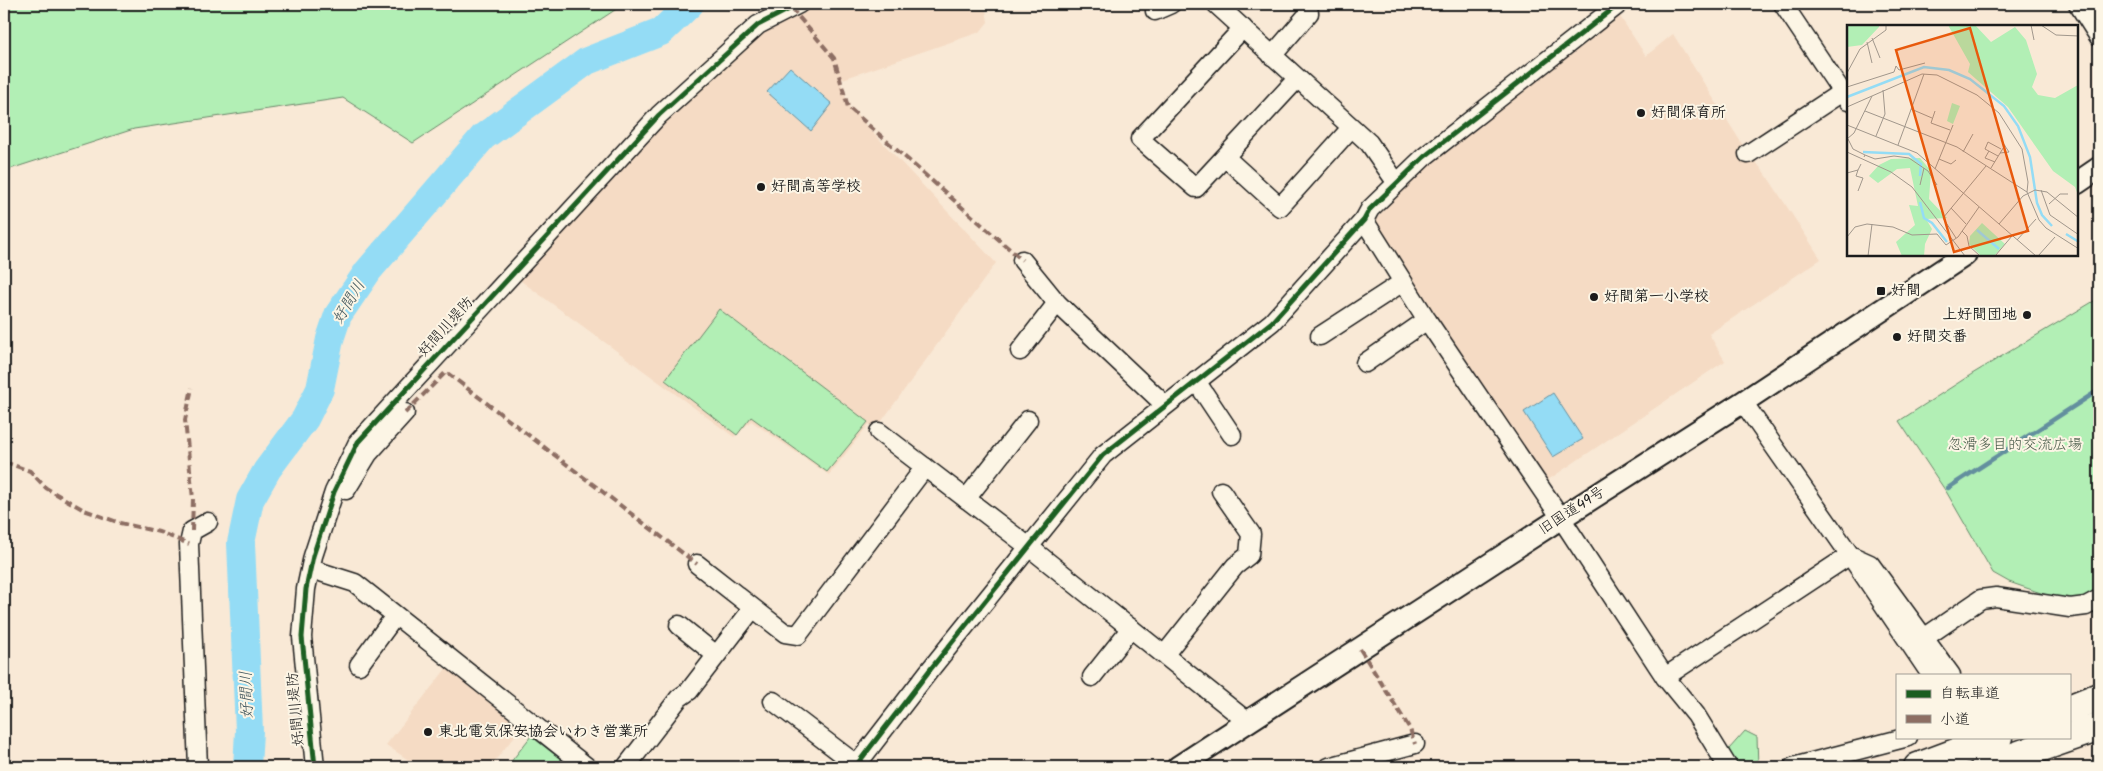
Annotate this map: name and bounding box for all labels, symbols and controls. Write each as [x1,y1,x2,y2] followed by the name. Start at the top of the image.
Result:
[1847,25,2078,256] inset map
[1651,101,1726,125] place label: 好間保育所
[1635,107,1647,119] marker: 好間保育所
[771,175,861,199] place label: 好間高等学校
[755,181,767,193] marker: 好間高等学校
[326,275,372,329] water label: 好間川
[1891,279,1921,303] place label: 好間
[1604,285,1709,309] place label: 好間第一小学校
[1875,285,1887,297] marker: 好間
[412,291,480,363] street label: 好間川堤防
[1588,291,1600,303] marker: 好間第一小学校
[1942,303,2017,327] place label: 上好間団地
[2021,309,2033,321] marker: 上好間団地
[1907,325,1967,349] place label: 好間交番
[1891,331,1903,343] marker: 好間交番
[1947,433,2083,457] park label: 忽滑多目的交流広場
[1534,480,1610,542] street label: 旧国道49号
[234,671,260,719] water label: 好間川
[281,671,311,747] street label: 好間川堤防
[1896,674,2070,738] legend
[1940,682,2000,706] text: 自転車道
[1940,708,1970,732] text: 小道
[438,720,648,744] place label: 東北電気保安協会いわき営業所
[422,726,434,738] marker: 東北電気保安協会いわき営業所

